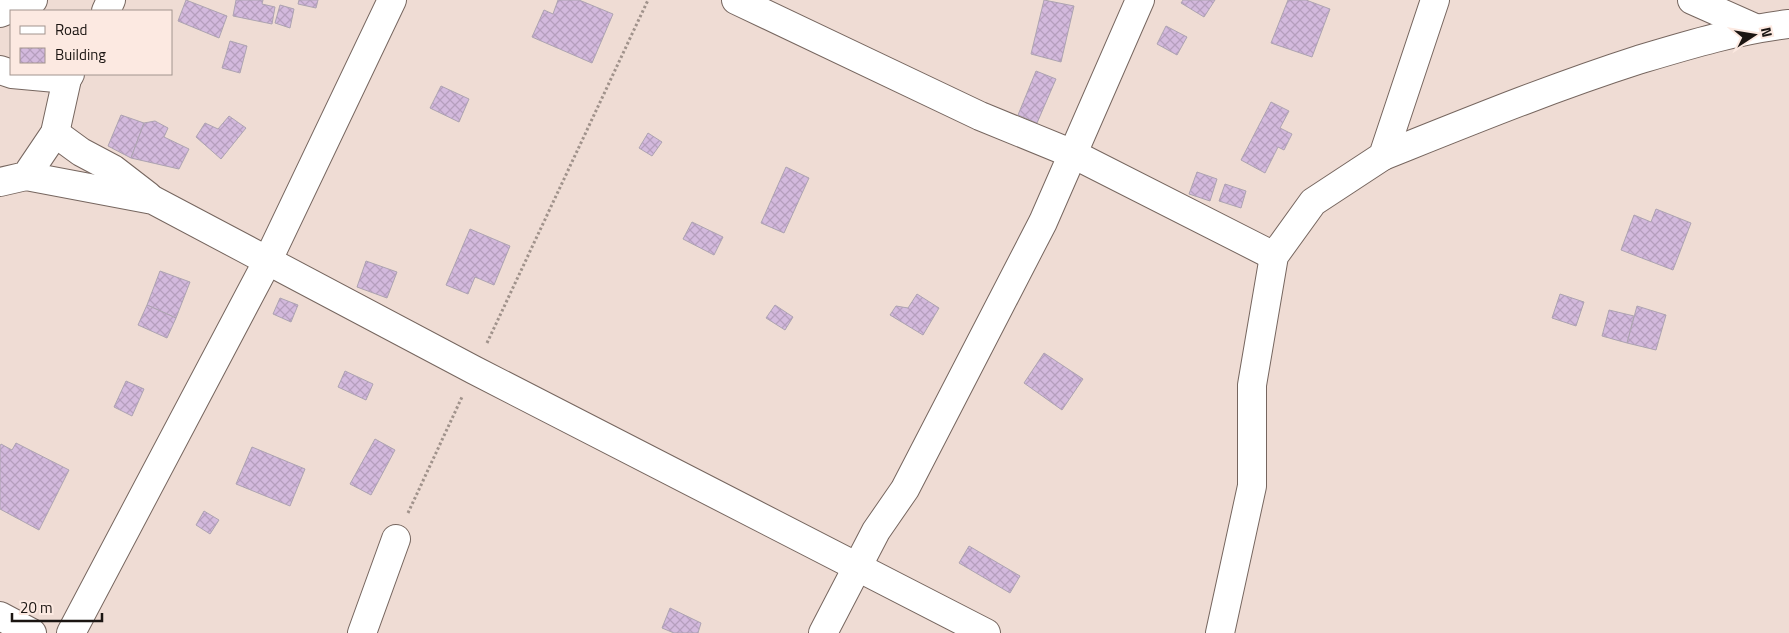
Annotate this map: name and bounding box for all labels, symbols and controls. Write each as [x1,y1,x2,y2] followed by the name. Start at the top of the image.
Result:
[10,10,172,75] legend
[1729,10,1779,60] north arrow
[55,18,87,41] text: Road
[1756,25,1778,39] text: N
[55,43,106,66] text: Building
[12,590,102,622] scale bar
[20,596,53,619] text: 20 m

